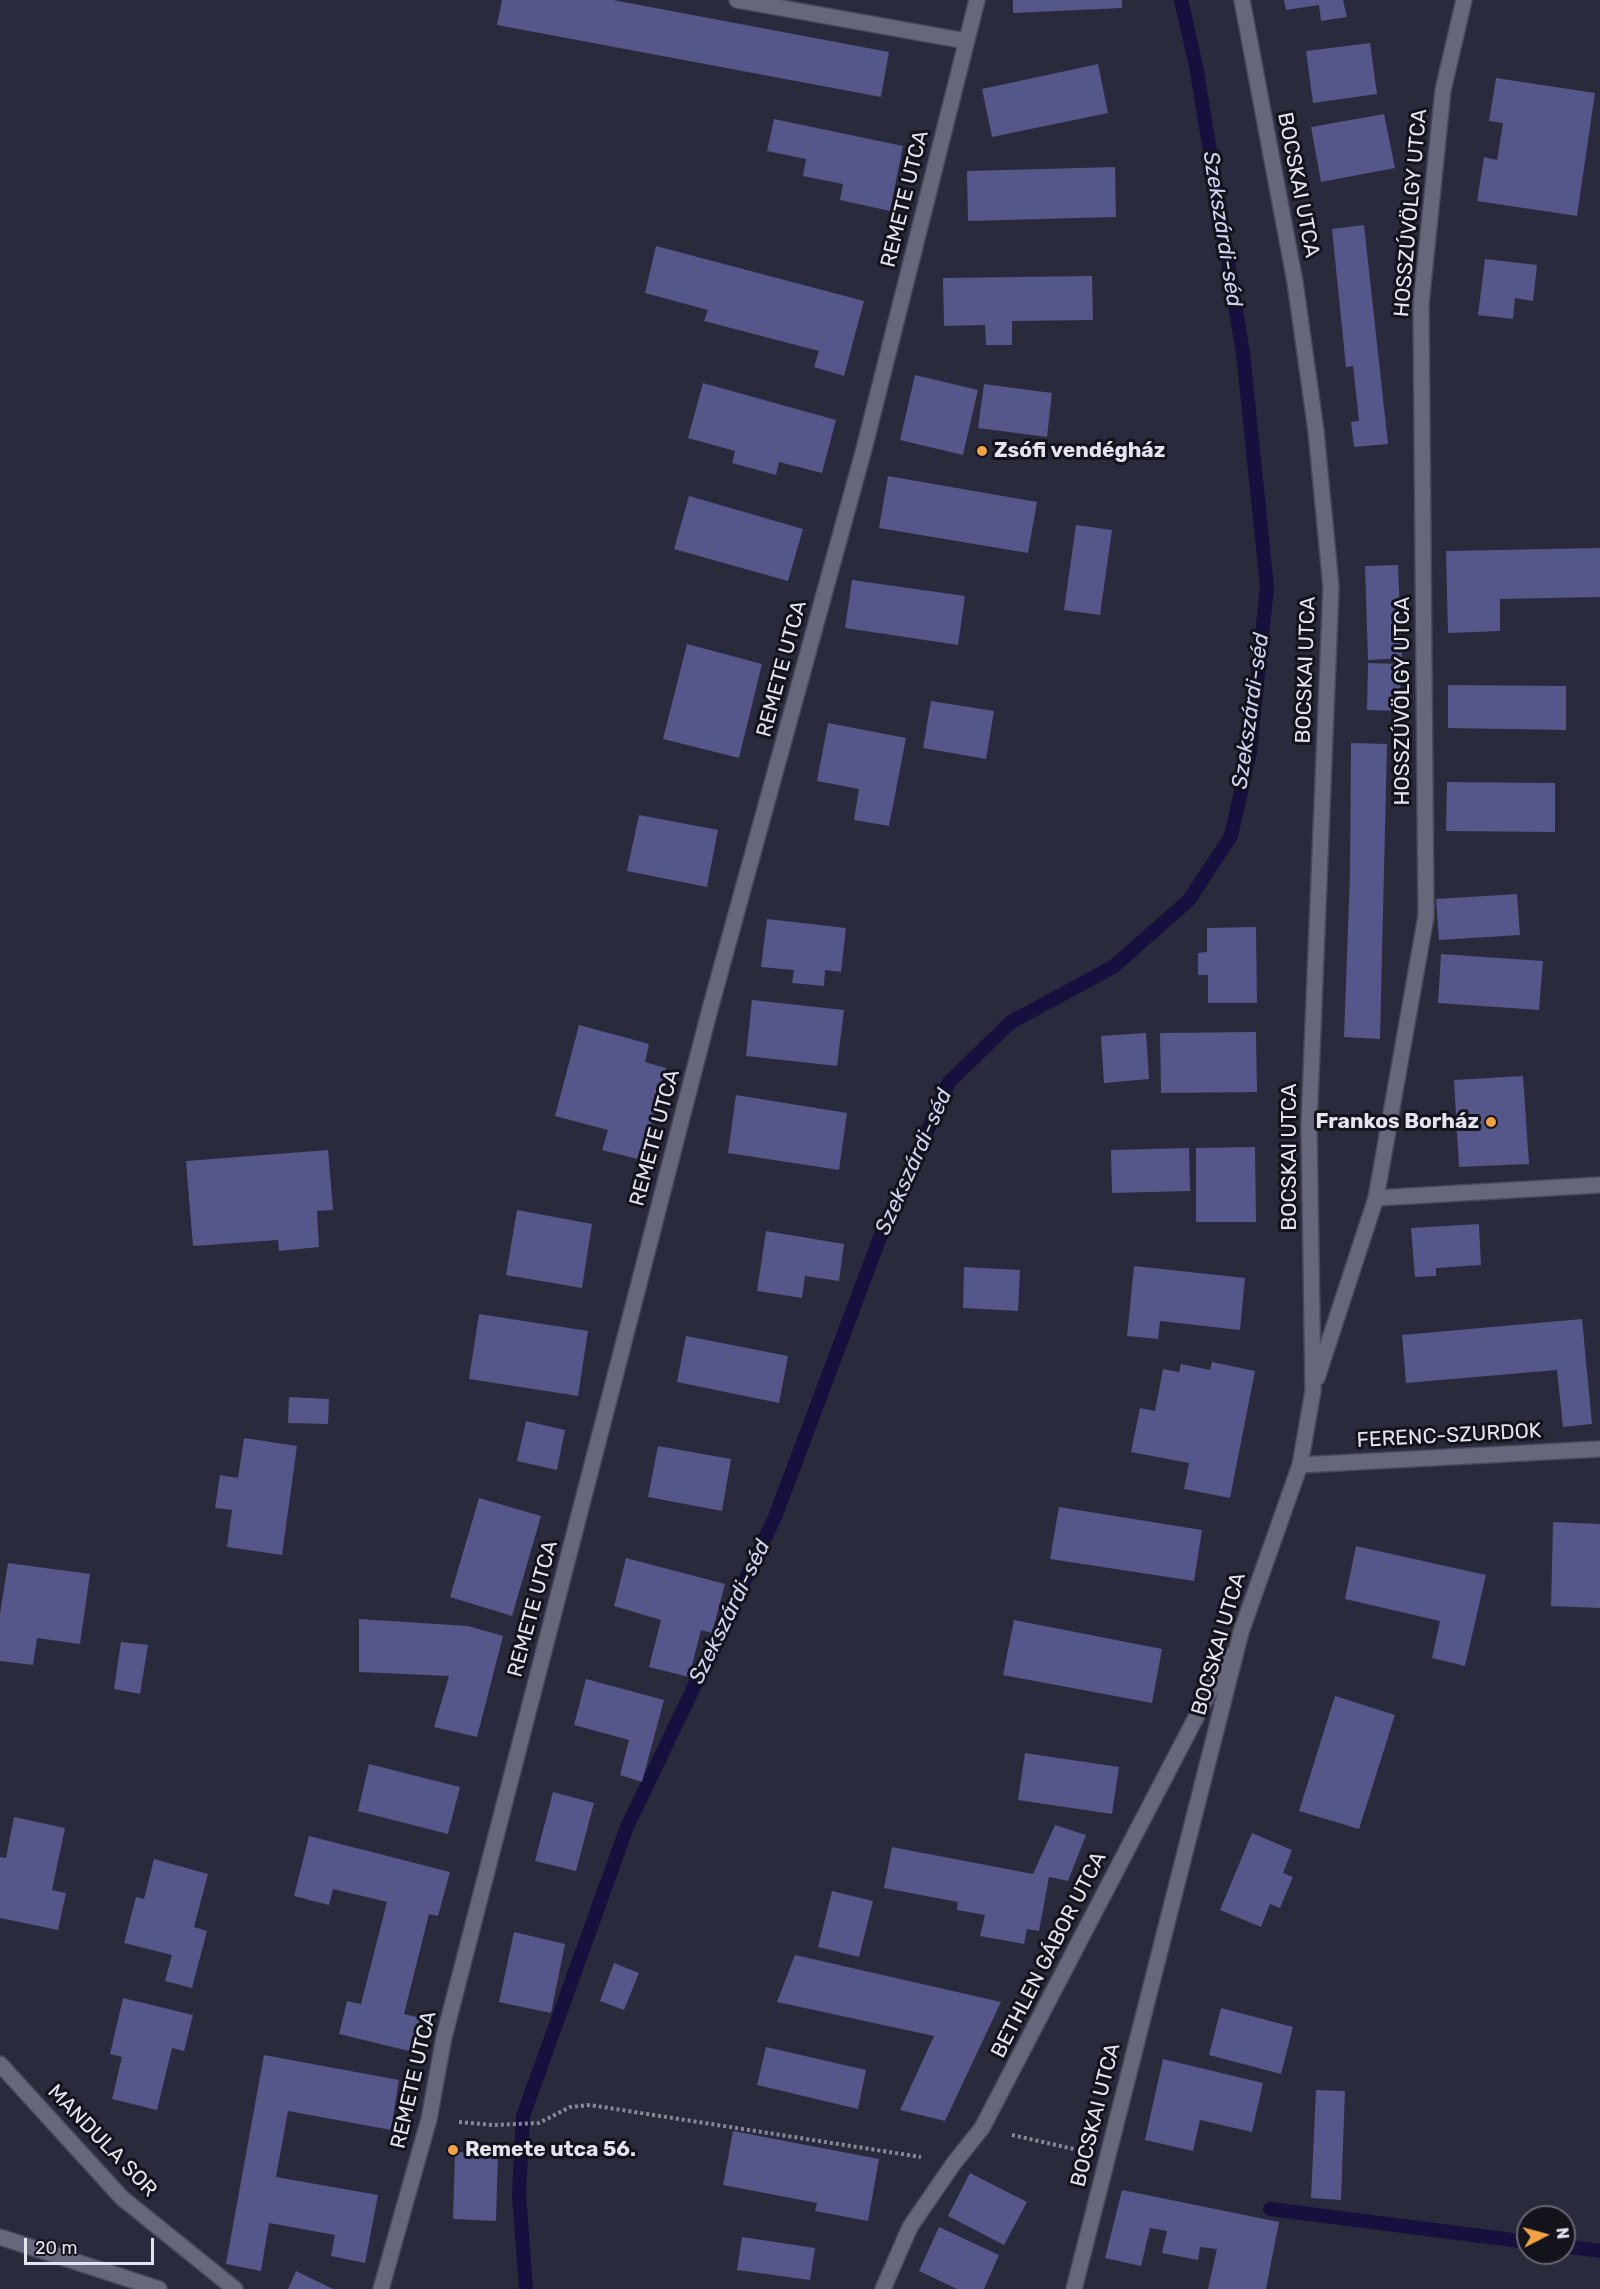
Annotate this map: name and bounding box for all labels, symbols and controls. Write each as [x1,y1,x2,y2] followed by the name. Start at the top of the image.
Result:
[1389,108,1433,318] street label: HOSSZÚVÖLGY UTCA
[1272,110,1324,260] street label: BOCSKAI UTCA
[876,128,934,270] street label: REMETE UTCA
[1197,149,1247,309] water label: Szekszárdi-séd
[994,438,1165,464] place label: Zsófi vendégház
[975,444,989,458] marker: Zsófi vendégház
[1291,596,1321,744] street label: BOCSKAI UTCA
[1390,597,1416,805] street label: HOSSZÚVÖLGY UTCA
[752,598,812,740] street label: REMETE UTCA
[1227,631,1275,791] water label: Szekszárdi-séd
[625,1067,685,1209] street label: REMETE UTCA
[1277,1083,1303,1231] street label: BOCSKAI UTCA
[870,1085,958,1239] water label: Szekszárdi-séd
[1315,1109,1479,1135] place label: Frankos Borház
[1484,1115,1498,1129] marker: Frankos Borház
[1356,1419,1542,1453] street label: FERENC-SZURDOK
[684,1536,776,1688] water label: Szekszárdi-séd
[503,1538,563,1680] street label: REMETE UTCA
[1187,1570,1251,1718] street label: BOCSKAI UTCA
[986,1848,1112,2062] street label: BETHLEN GÁBOR UTCA
[386,2009,442,2151] street label: REMETE UTCA
[1066,2040,1126,2190] street label: BOCSKAI UTCA
[42,2080,162,2202] street label: MANDULA SOR
[465,2137,636,2163] place label: Remete utca 56.
[446,2143,460,2157] marker: Remete utca 56.
[1516,2205,1576,2265] north arrow
[27,2226,158,2264] scale bar
[1552,2227,1572,2240] text: N
[35,2237,77,2259] text: 20 m

